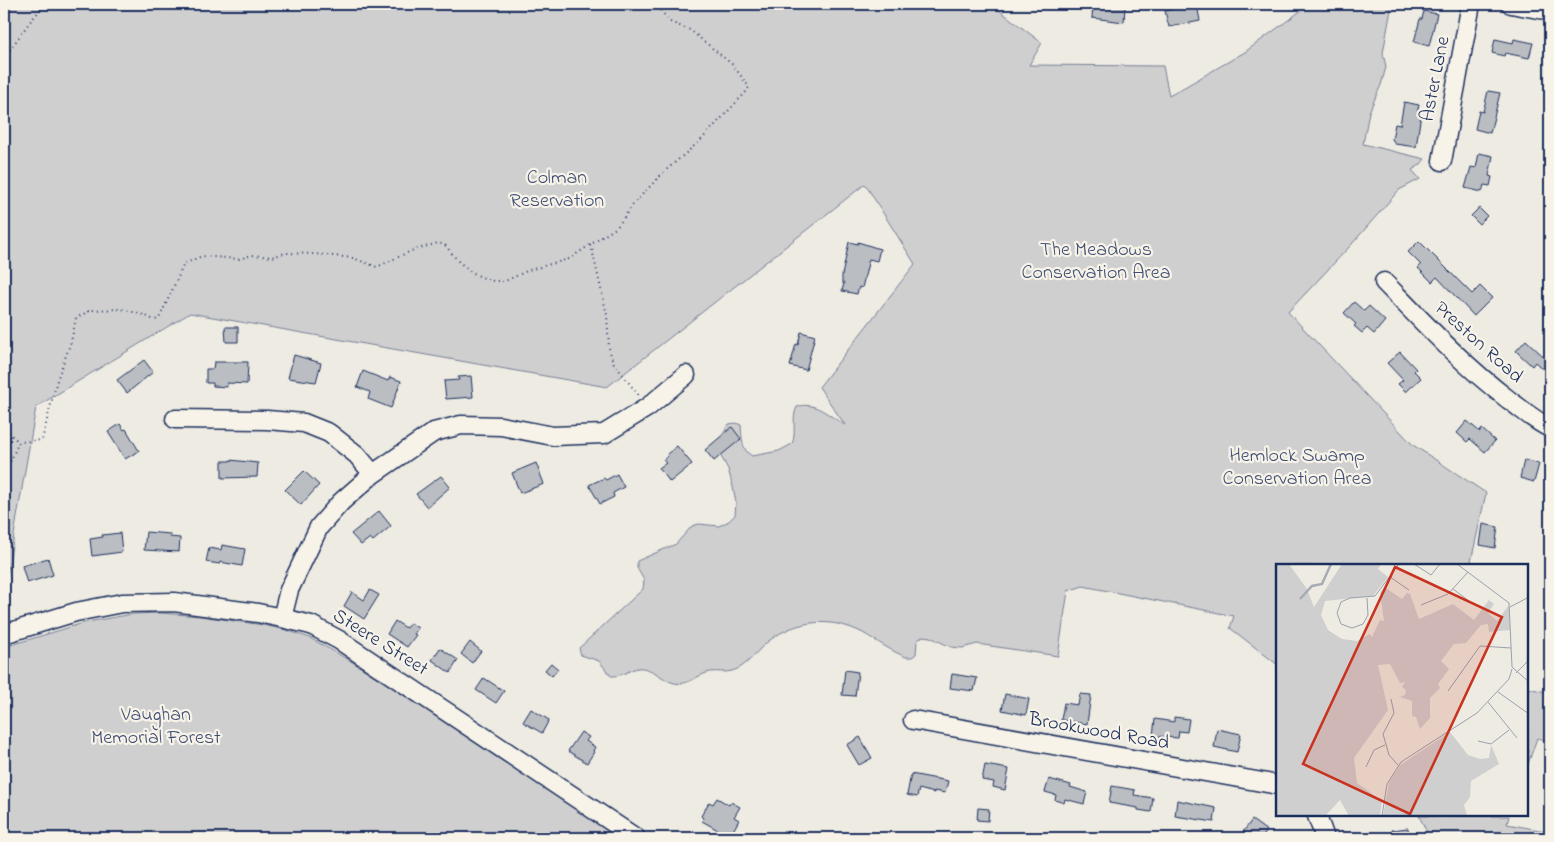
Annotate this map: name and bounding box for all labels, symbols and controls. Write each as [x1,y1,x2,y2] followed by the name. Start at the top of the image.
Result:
[1414,34,1458,124] street label: Aster Lane
[510,164,604,216] park label: Colman Reservation
[1022,236,1170,288] park label: The Meadows Conservation Area
[1427,295,1529,391] street label: Preston Road
[1223,442,1371,494] park label: Hemlock Swamp Conservation Area
[1276,564,1529,817] inset map
[327,602,434,684] street label: Steere Street
[91,701,221,753] park label: Vaughan Memorial Forest
[1026,705,1171,759] street label: Brookwood Road

